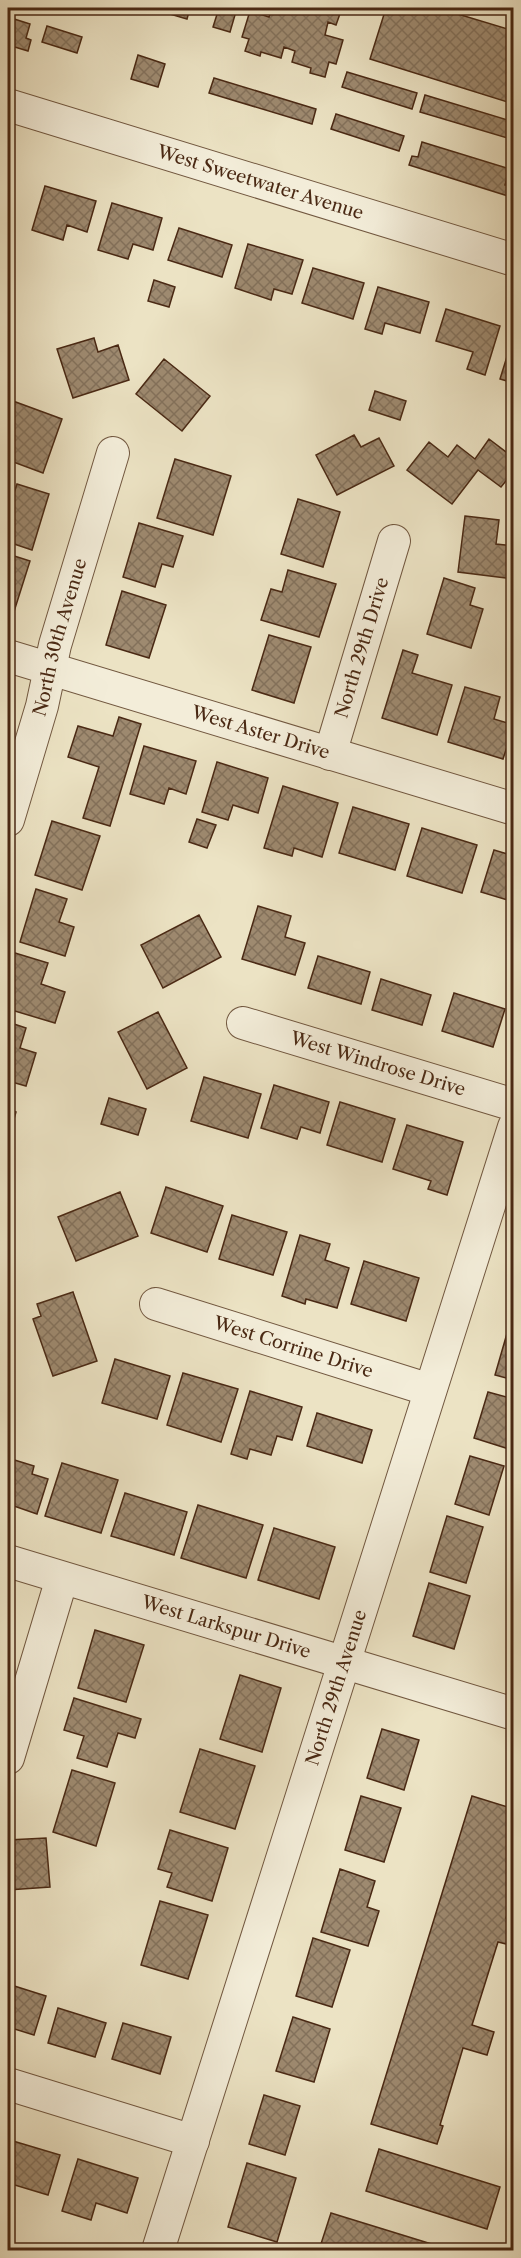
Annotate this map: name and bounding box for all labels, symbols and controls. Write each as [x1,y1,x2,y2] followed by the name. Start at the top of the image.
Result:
[154,140,366,224] street label: West Sweetwater Avenue
[29,556,92,719] street label: North 30th Avenue
[330,575,393,721] street label: North 29th Drive
[188,701,332,764] street label: West Aster Drive
[287,1027,468,1101] street label: West Windrose Drive
[210,1312,376,1382] street label: West Corrine Drive
[138,1591,313,1663] street label: West Larkspur Drive
[301,1607,371,1768] street label: North 29th Avenue

